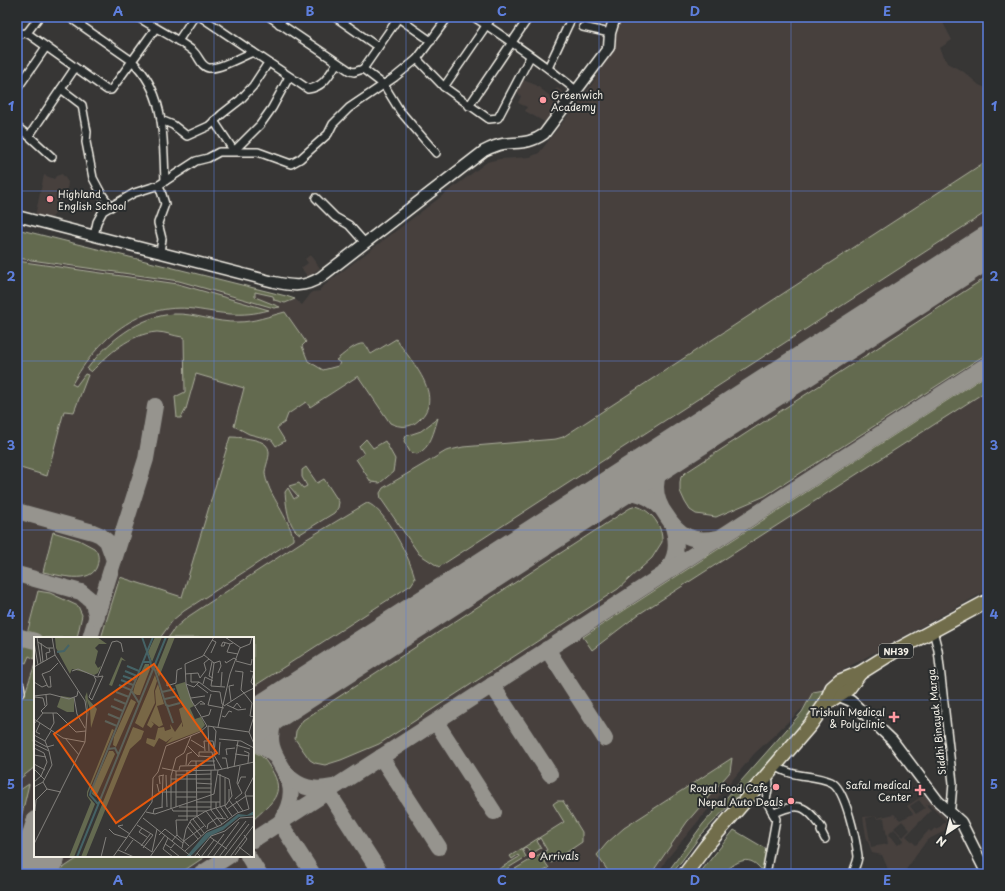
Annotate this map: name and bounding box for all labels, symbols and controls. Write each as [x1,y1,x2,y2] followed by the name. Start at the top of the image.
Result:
[113,1,123,20] text: A
[306,1,315,20] text: B
[497,1,507,20] text: C
[690,1,700,20] text: D
[883,1,891,20] text: E
[551,87,603,114] place label: Greenwich Academy
[538,95,548,105] marker: Greenwich Academy
[8,96,14,115] text: 1
[991,96,997,115] text: 1
[58,186,127,213] place label: Highland English School
[45,194,55,204] marker: Highland English School
[6,266,16,285] text: 2
[989,266,999,285] text: 2
[7,435,16,454] text: 3
[990,435,999,454] text: 3
[7,604,16,623] text: 4
[990,604,999,623] text: 4
[34,637,254,857] inset map
[879,644,913,658] road number: NH39
[923,667,949,776] street label: Siddhi Binayak Marga
[810,704,885,732] place label: Trishuli Medical & Polyclinic
[888,711,900,723] marker: Trishuli Medical & Polyclinic
[7,774,15,793] text: 5
[990,774,998,793] text: 5
[846,777,911,804] place label: Safal medical Center
[690,780,768,796] place label: Royal Food Cafe
[771,782,781,792] marker: Royal Food Cafe
[914,784,926,796] marker: Safal medical Center
[698,794,783,809] place label: Nepal Auto Deals
[786,796,796,806] marker: Nepal Auto Deals
[927,813,967,853] north arrow
[932,832,949,851] text: N
[540,848,579,863] place label: Arrivals
[527,850,537,860] marker: Arrivals
[113,870,123,889] text: A
[306,870,315,889] text: B
[497,870,507,889] text: C
[690,870,700,889] text: D
[883,870,891,889] text: E

